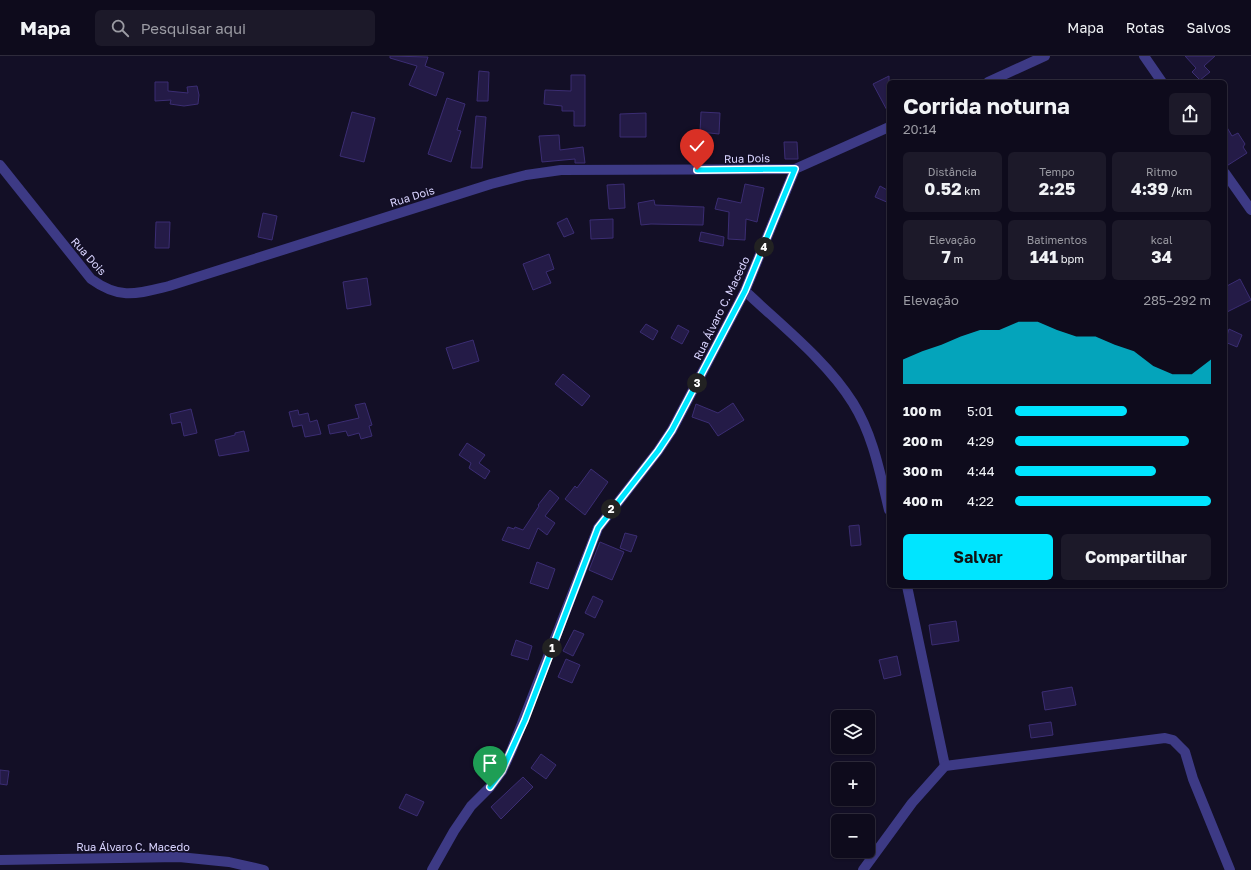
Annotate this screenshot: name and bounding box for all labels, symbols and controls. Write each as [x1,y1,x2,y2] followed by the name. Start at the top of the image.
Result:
[95,10,375,46] search box
[20,16,71,39] text: Mapa
[109,17,131,39] icon: search
[141,19,246,37] text: Pesquisar aqui
[1067,19,1104,36] text: Mapa
[1126,19,1165,36] text: Rotas
[1187,19,1231,36] text: Salvos
[903,92,1070,119] text: Corrida noturna
[1169,93,1211,135] button: share
[903,121,937,137] text: 20:14
[680,129,714,170] pin
[686,135,708,157] icon: check
[724,151,770,165] street label: Rua Dois
[928,165,977,178] text: Distância
[1039,165,1075,178] text: Tempo
[1146,165,1177,178] text: Ritmo
[924,178,962,199] text: 0.52
[1039,178,1075,199] text: 2:25
[1131,178,1168,199] text: 4:39
[388,183,436,209] street label: Rua Dois
[962,184,980,197] text: km
[1168,184,1192,197] text: /km
[929,233,976,246] text: Elevação
[1027,233,1087,246] text: Batimentos
[1151,233,1173,246] text: kcal
[69,235,109,278] street label: Rua Dois
[754,237,774,257] pin: 4
[761,240,767,253] text: 4
[941,246,951,267] text: 7
[1030,246,1058,267] text: 141
[1151,246,1172,267] text: 34
[951,252,963,265] text: m
[1058,252,1084,265] text: bpm
[690,254,752,362] street label: Rua Álvaro C. Macedo
[903,292,959,308] text: Elevação
[1143,292,1211,308] text: 285–292 m
[687,373,707,393] pin: 3
[694,376,700,389] text: 3
[903,403,941,419] text: 100 m
[967,403,993,419] text: 5:01
[903,433,942,449] text: 200 m
[967,433,994,449] text: 4:29
[903,463,942,479] text: 300 m
[967,463,995,479] text: 4:44
[903,493,943,509] text: 400 m
[967,493,994,509] text: 4:22
[601,499,621,519] pin: 2
[608,502,614,515] text: 2
[903,534,1053,580] button: Salvar
[1061,534,1211,580] button: Compartilhar
[542,638,562,658] pin: 1
[549,641,555,654] text: 1
[831,710,875,858] map controls
[831,710,875,754] button: layers
[473,746,507,787] pin
[479,752,501,774] icon: arrive
[831,762,875,806] button: +
[831,814,875,858] button: −
[76,840,190,853] street label: Rua Álvaro C. Macedo

